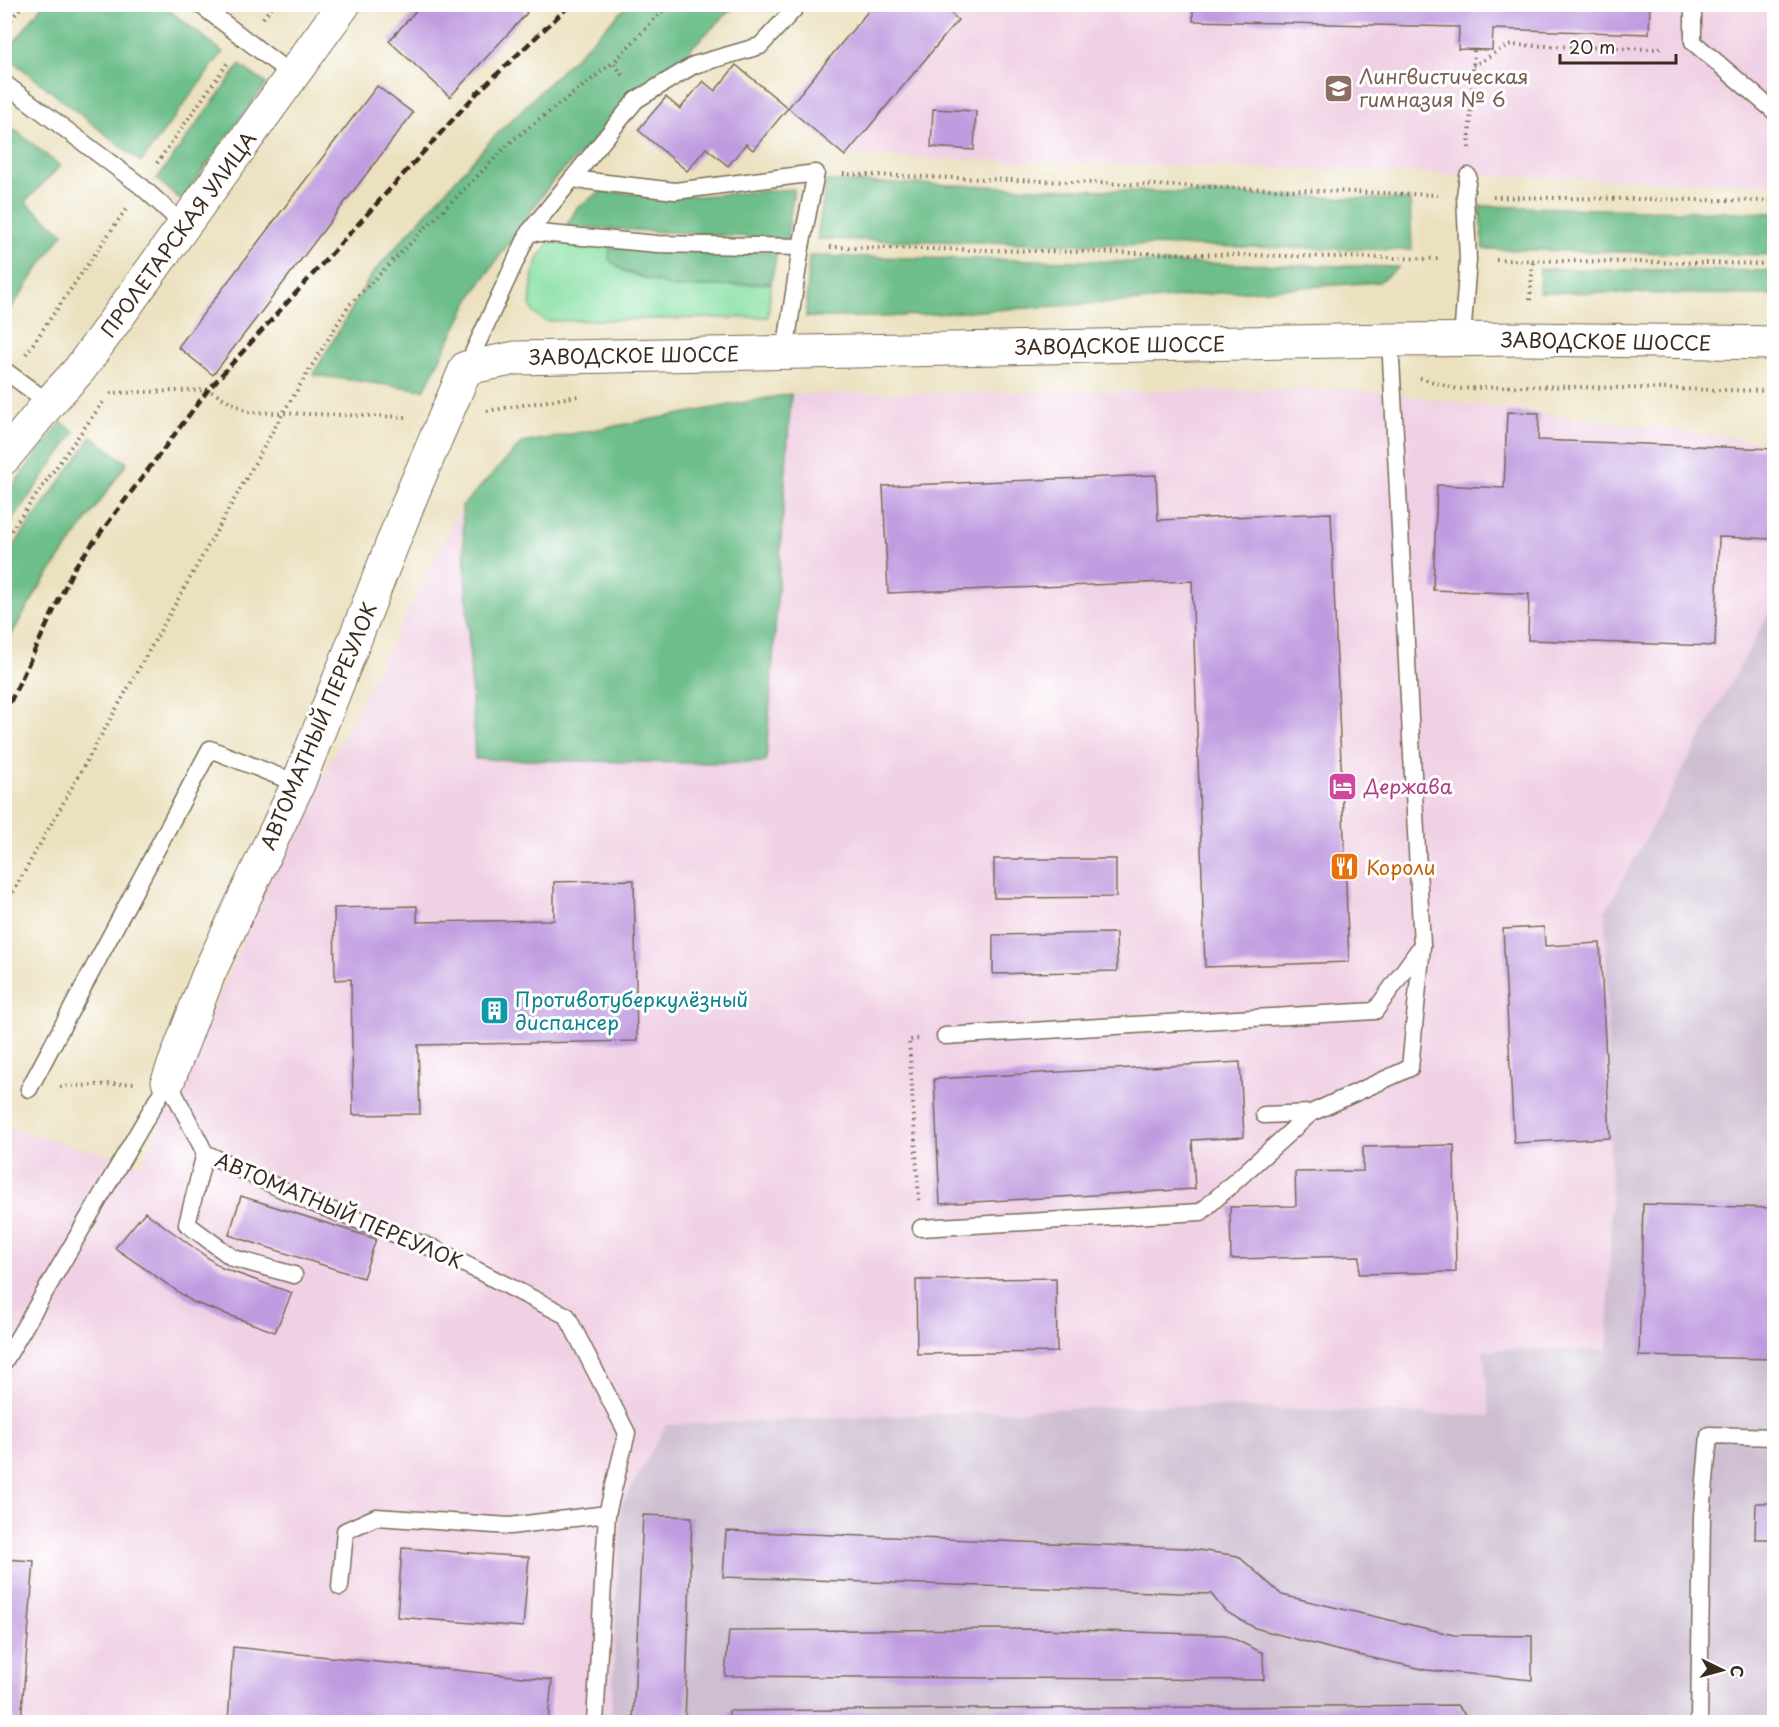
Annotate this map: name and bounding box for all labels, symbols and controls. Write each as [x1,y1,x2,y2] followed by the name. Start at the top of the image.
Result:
[1560,27,1676,65] scale bar
[1569,33,1615,60] text: 20 m
[1359,61,1528,114] place label: Лингвистическая гимназия № 6
[1322,72,1354,104] school or university icon: Лингвистическая гимназия № 6
[93,125,263,343] street label: ПРОЛЕТАРСКАЯ УЛИЦА
[1501,324,1711,358] street label: ЗАВОДСКОЕ ШОССЕ
[1015,328,1225,362] street label: ЗАВОДСКОЕ ШОССЕ
[529,338,739,372] street label: ЗАВОДСКОЕ ШОССЕ
[252,598,384,854] street label: АВТОМАТНЫЙ ПЕРЕУЛОК
[1327,770,1359,802] hotel icon: Держава
[1363,771,1453,801] place label: Держава
[1329,851,1361,883] restaurant icon: Короли
[1366,852,1436,882] place label: Короли
[515,984,748,1037] place label: Противотуберкулёзный диспансер
[478,994,510,1026] building icon: Противотуберкулёзный диспансер
[211,1144,467,1276] street label: АВТОМАТНЫЙ ПЕРЕУЛОК
[1692,1640,1752,1700] north arrow
[1725,1664,1750,1678] text: С

